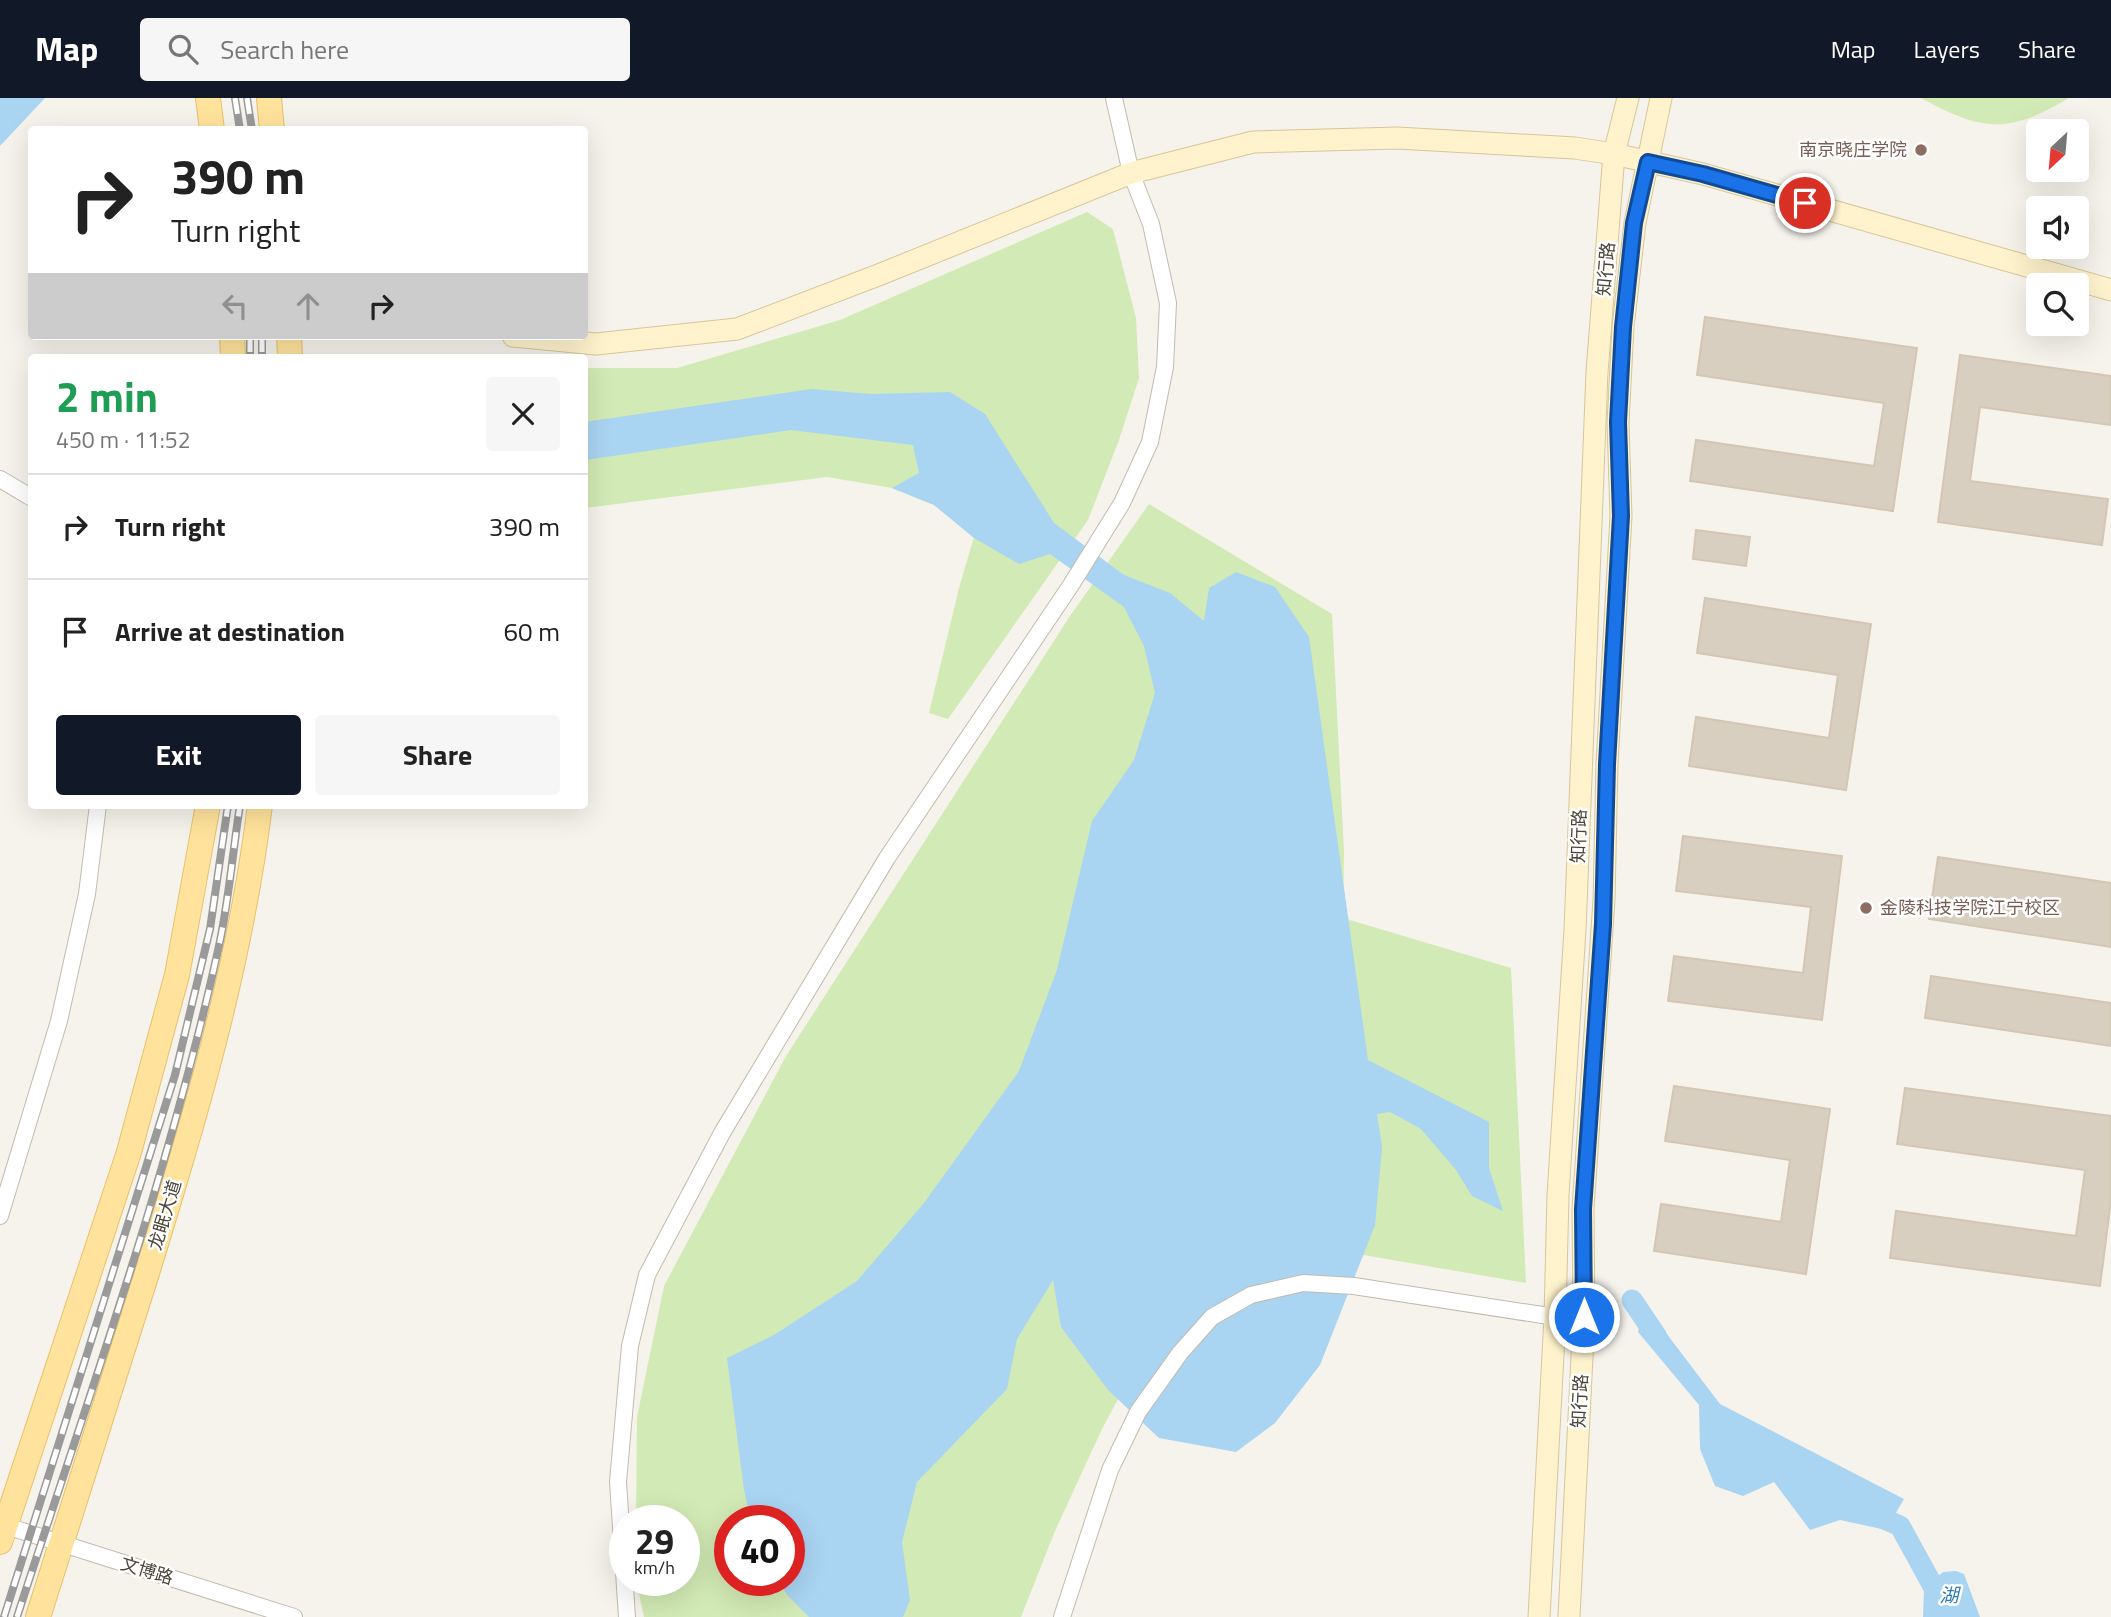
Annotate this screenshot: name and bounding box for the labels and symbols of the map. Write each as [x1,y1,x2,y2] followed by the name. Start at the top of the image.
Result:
[2026,119,2090,182] north arrow
[1799,136,1907,163] place label: 南京晓庄学院
[1913,142,1929,158] marker: 南京晓庄学院
[1775,173,1835,233] pin
[1590,241,1621,297] street label: 知行路
[1564,809,1593,863] street label: 知行路
[1880,894,2060,921] place label: 金陵科技学院江宁校区
[1858,900,1874,916] marker: 金陵科技学院江宁校区
[141,1176,188,1253] street label: 龙眠大道
[1547,1280,1621,1354] position arrow
[1565,1373,1594,1429] street label: 知行路
[714,1505,805,1596] speed limit sign: 40
[117,1550,177,1591] street label: 文博路
[1939,1580,1961,1609] water label: 湖

